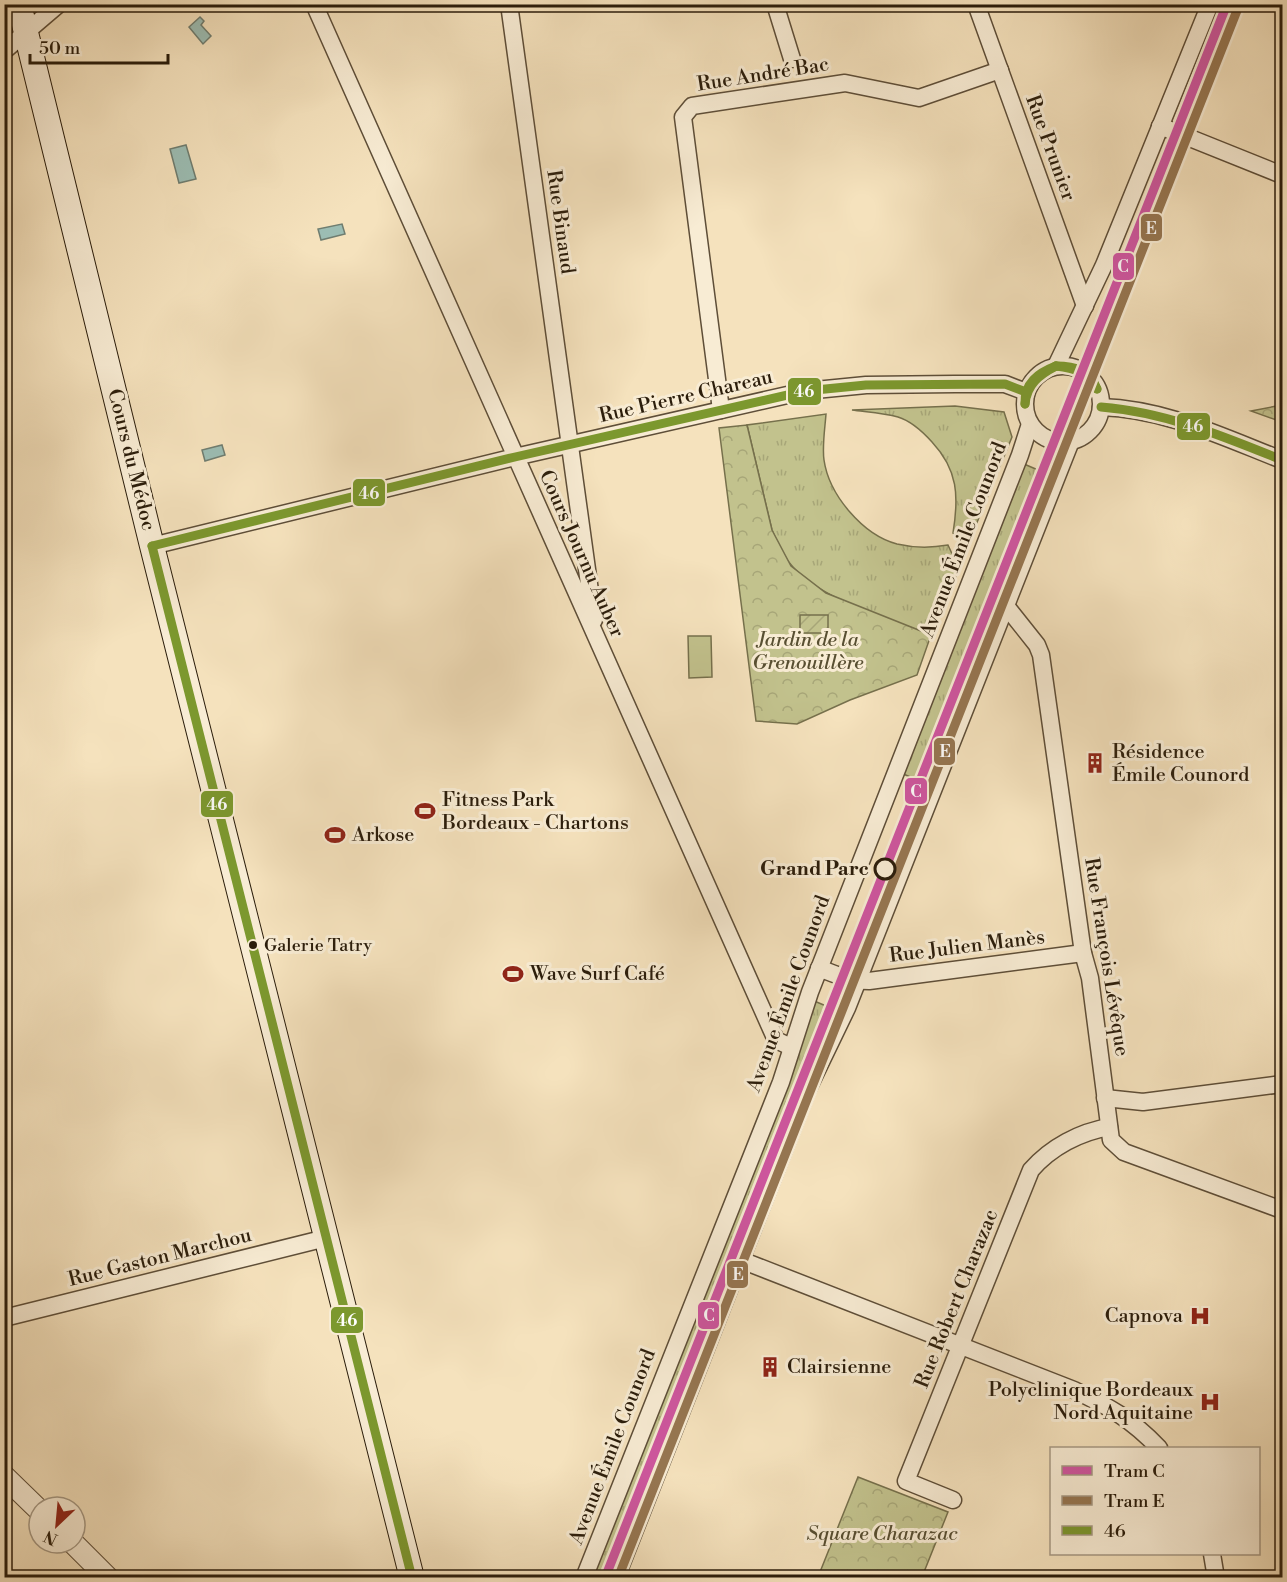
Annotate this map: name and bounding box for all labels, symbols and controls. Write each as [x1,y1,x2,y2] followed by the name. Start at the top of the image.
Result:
[30,27,168,65] scale bar
[39,37,81,60] text: 50 m
[695,52,831,98] street label: Rue André Bac
[1019,92,1081,205] street label: Rue Prunier
[540,168,580,276] street label: Rue Binaud
[1140,213,1163,242] line badge: E
[1145,219,1157,239] text: E
[1112,252,1135,281] line badge: C
[1117,257,1129,277] text: C
[597,365,776,429] street label: Rue Pierre Chareau
[787,377,822,406] line badge: 46
[794,382,814,402] text: 46
[101,387,161,533] street label: Cours du Médoc
[1176,412,1211,441] line badge: 46
[1183,417,1203,437] text: 46
[914,438,1013,642] street label: Avenue Émile Counord
[533,466,629,642] street label: Cours Journu Auber
[352,478,386,507] line badge: 46
[359,484,379,504] text: 46
[752,628,864,676] park label: Jardin de la Grenouillère
[933,737,956,766] line badge: E
[1112,740,1250,788] place label: Résidence Émile Counord
[939,742,951,762] text: E
[1083,751,1107,775] building icon: Résidence Émile Counord
[904,777,928,805] line badge: C
[910,782,922,802] text: C
[441,788,629,836] place label: Fitness Park Bordeaux - Chartons
[200,790,234,818] line badge: 46
[207,795,227,815] text: 46
[413,799,437,823] sports icon: Fitness Park Bordeaux - Chartons
[323,823,347,847] sports icon: Arkose
[351,823,414,848] place label: Arkose
[1078,856,1134,1058] street label: Rue François Lévêque
[760,857,869,882] place label: Grand Parc
[874,858,896,880] marker: Grand Parc
[740,891,836,1097] street label: Avenue Émile Counord
[888,925,1046,969] street label: Rue Julien Manès
[264,934,372,957] place label: Galerie Tatry
[247,939,259,951] marker: Galerie Tatry
[501,962,525,986] sports icon: Wave Surf Café
[529,962,665,987] place label: Wave Surf Café
[910,1206,1004,1392] street label: Rue Robert Charazac
[66,1223,255,1293] street label: Rue Gaston Marchou
[726,1260,749,1289] line badge: E
[732,1265,744,1285] text: E
[697,1301,720,1330] line badge: C
[1105,1304,1184,1329] place label: Capnova
[1188,1304,1212,1328] hospital icon: Capnova
[330,1306,364,1334] line badge: 46
[703,1306,715,1326] text: C
[337,1311,357,1331] text: 46
[563,1345,662,1549] street label: Avenue Émile Counord
[758,1355,782,1379] building icon: Clairsienne
[787,1355,891,1380] place label: Clairsienne
[988,1378,1194,1426] place label: Polyclinique Bordeaux Nord Aquitaine
[1198,1390,1222,1414] hospital icon: Polyclinique Bordeaux Nord Aquitaine
[1050,1447,1260,1555] legend
[1104,1460,1165,1483] text: Tram C
[1104,1490,1165,1513] text: Tram E
[27,1495,87,1555] north arrow
[1104,1520,1126,1543] text: 46
[806,1522,958,1547] park label: Square Charazac
[40,1526,61,1549] text: N

